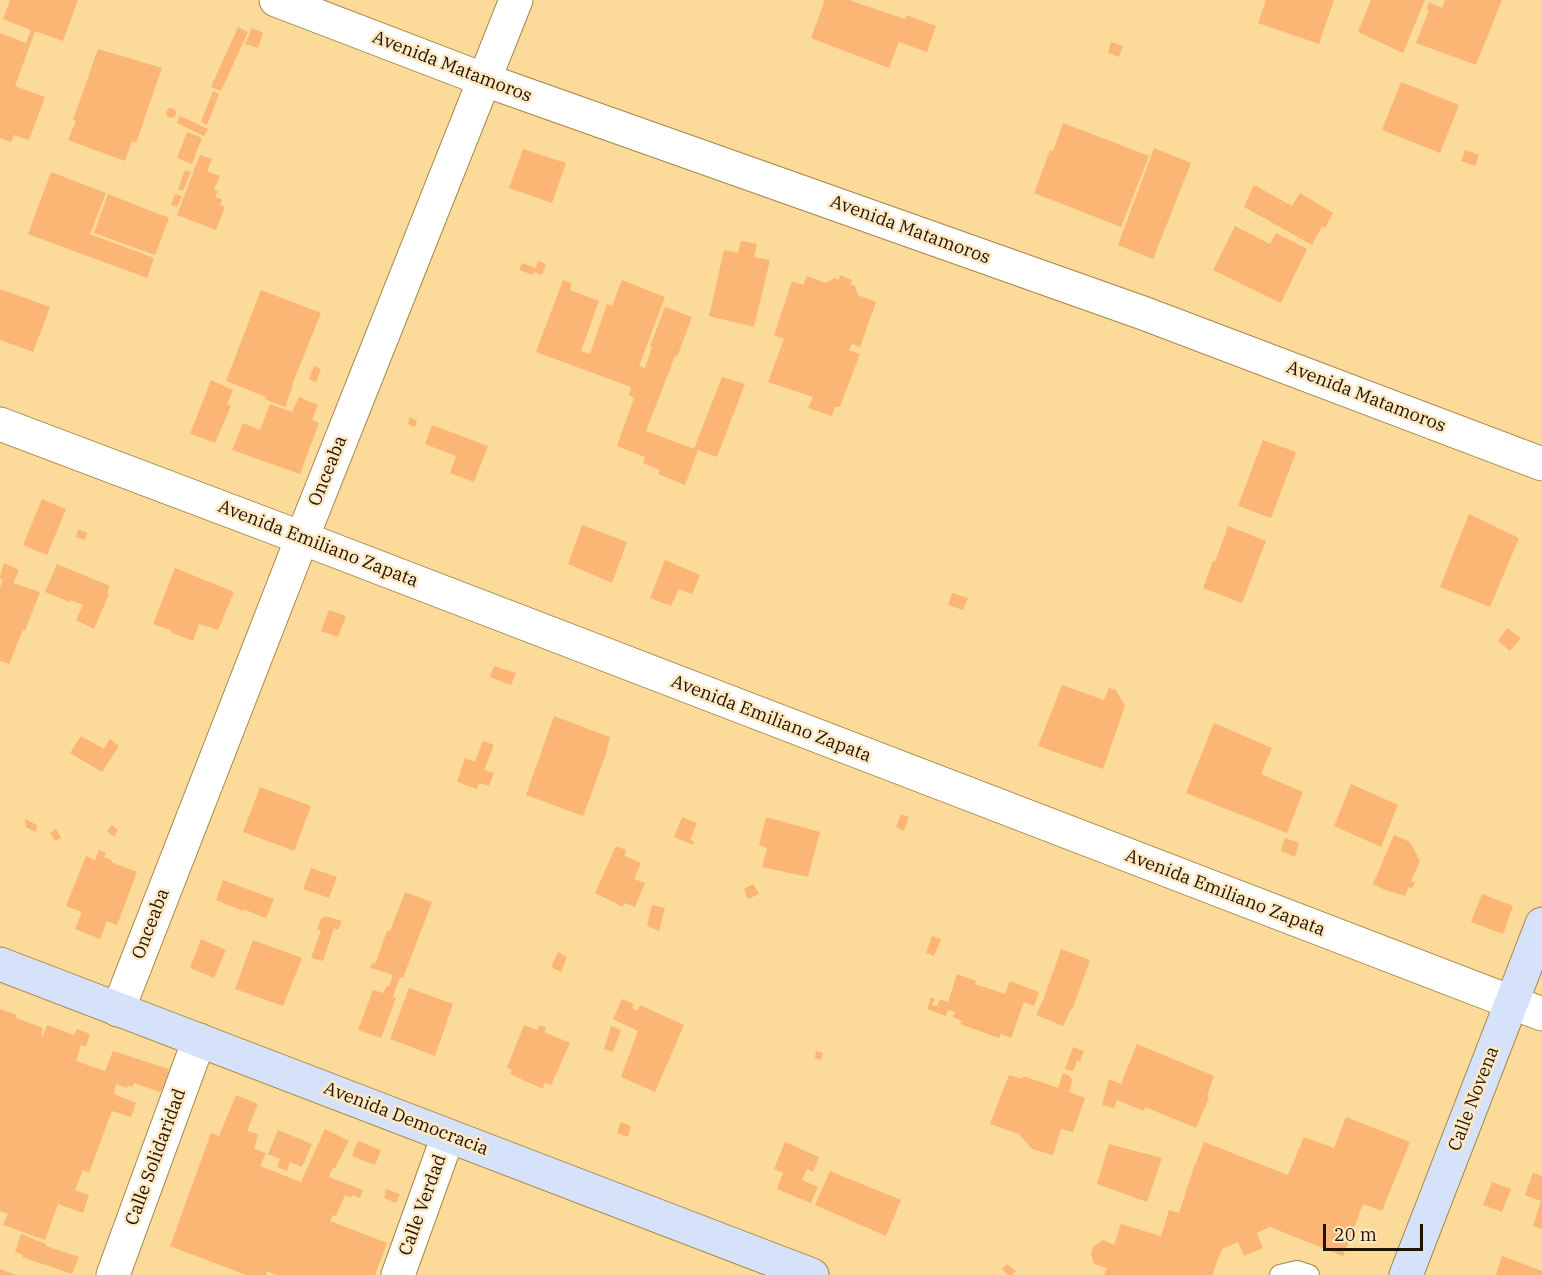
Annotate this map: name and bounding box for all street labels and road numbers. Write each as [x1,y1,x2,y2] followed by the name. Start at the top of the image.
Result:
[369,27,535,107] street label: Avenida Matamoros
[827,191,993,269] street label: Avenida Matamoros
[1283,357,1449,437] street label: Avenida Matamoros
[304,433,352,509] street label: Onceaba
[215,496,421,592] street label: Avenida Emiliano Zapata
[668,671,874,767] street label: Avenida Emiliano Zapata
[1122,845,1328,941] street label: Avenida Emiliano Zapata
[128,886,174,962] street label: Onceaba
[1444,1044,1504,1154] street label: Calle Novena
[321,1078,491,1160] street label: Avenida Democracia
[121,1086,191,1228] street label: Calle Solidaridad
[395,1151,451,1259] street label: Calle Verdad

